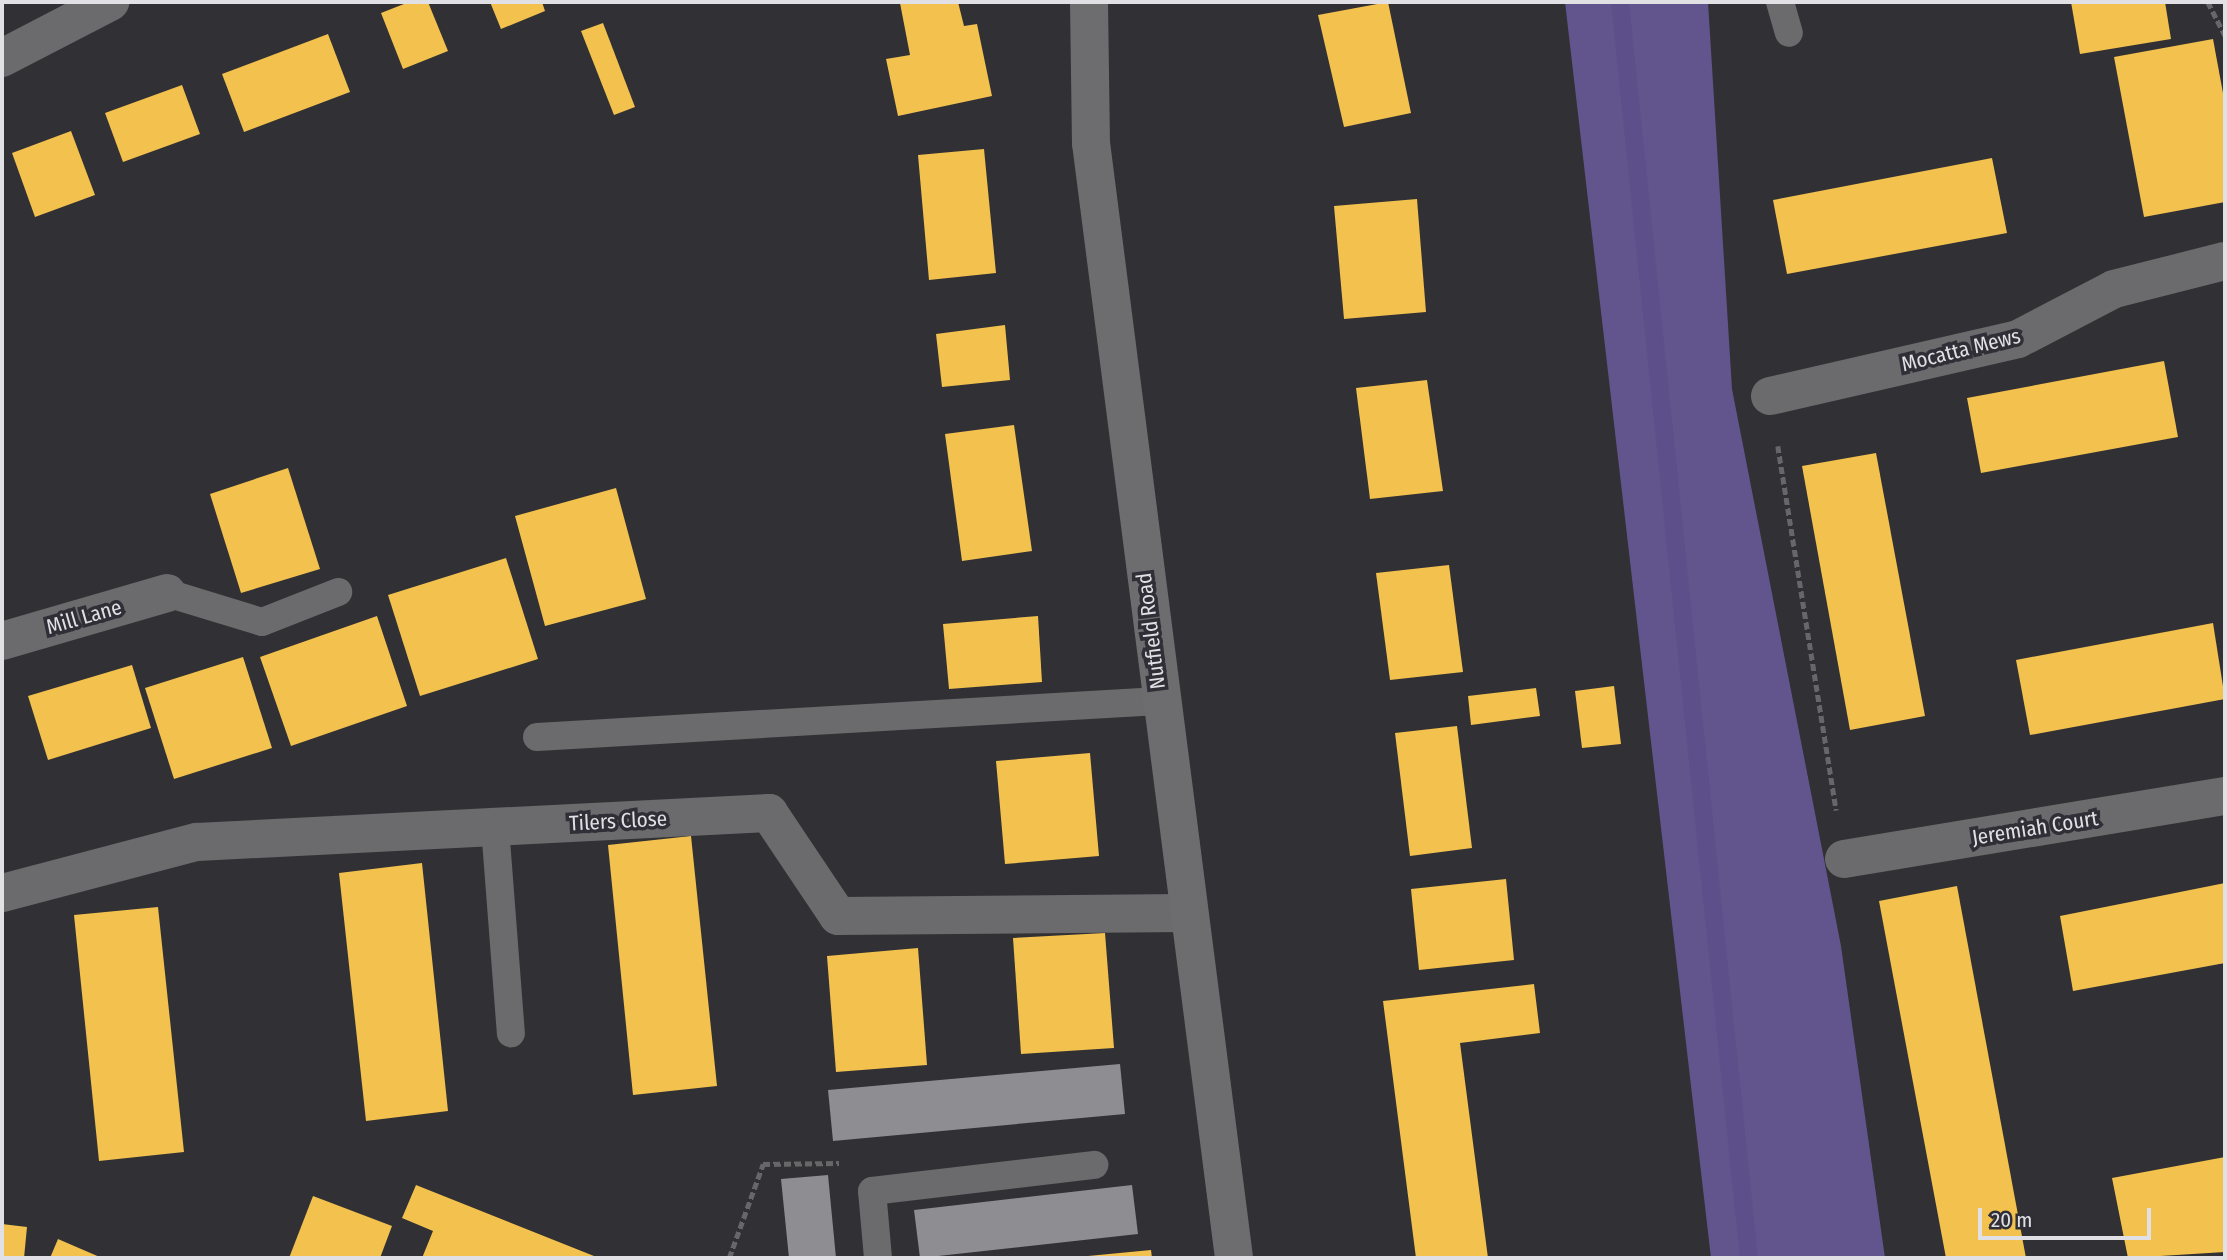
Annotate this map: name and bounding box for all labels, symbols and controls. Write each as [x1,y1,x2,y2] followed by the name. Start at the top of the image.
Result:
[1899,323,2023,377] street label: Mocatta Mews
[1131,571,1171,691] street label: Nutfield Road
[43,594,125,640] street label: Mill Lane
[568,806,668,836] street label: Tilers Close
[1970,806,2100,850] street label: Jeremiah Court
[1982,1194,2155,1238] scale bar
[1991,1207,2032,1233] text: 20 m

